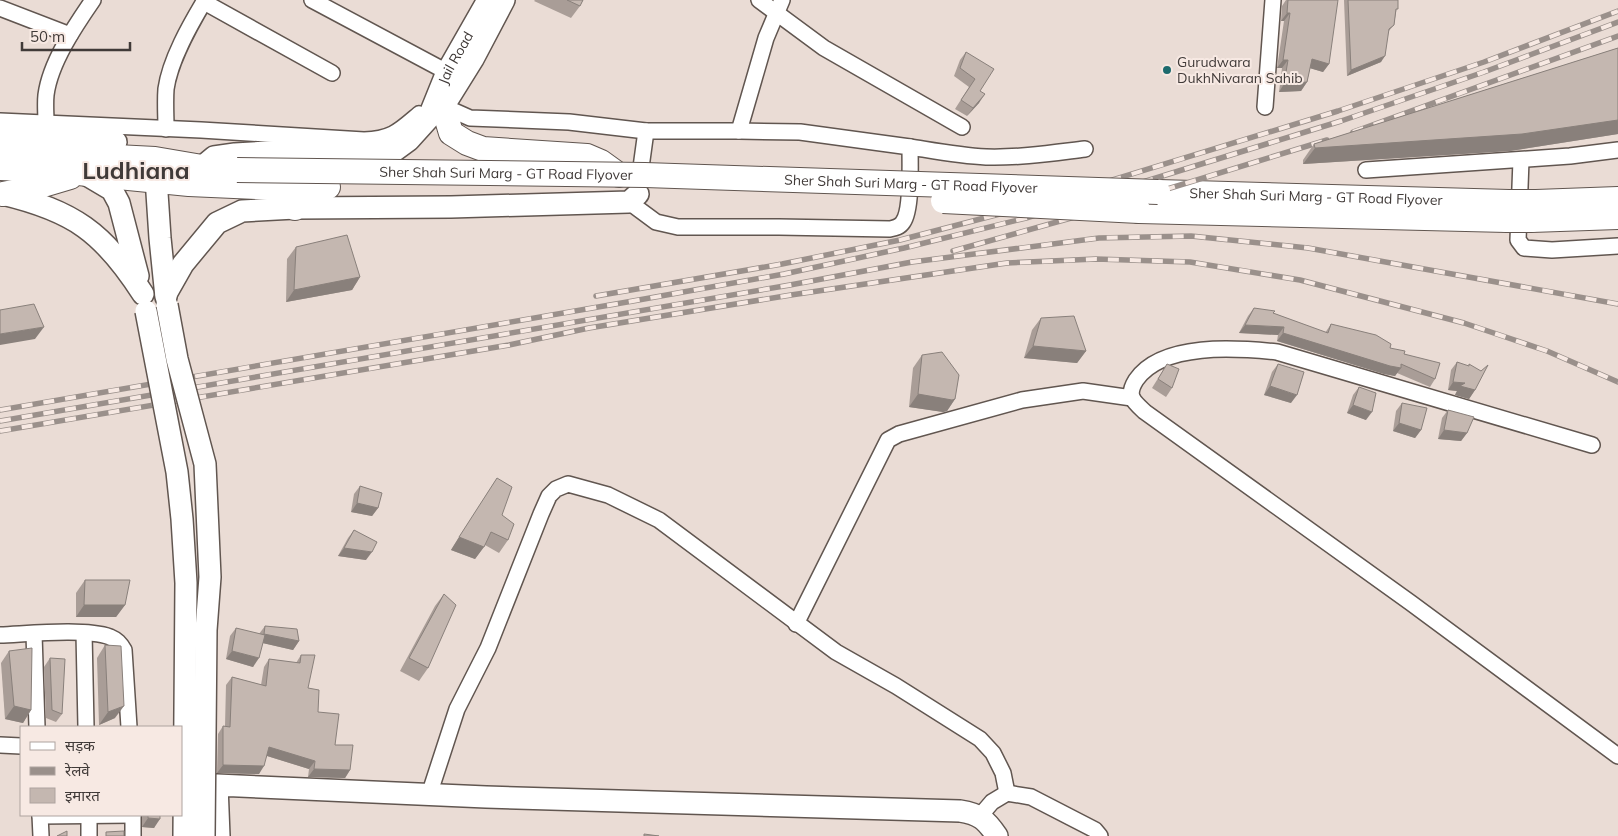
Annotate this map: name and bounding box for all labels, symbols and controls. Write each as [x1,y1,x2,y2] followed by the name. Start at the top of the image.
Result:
[22,20,130,52] scale bar
[30,27,65,46] text: 50 m
[434,28,477,87] street label: Jail Road
[1177,53,1303,87] place label: Gurudwara DukhNivaran Sahib
[1161,64,1173,76] marker: Gurudwara DukhNivaran Sahib
[82,155,190,185] district label: Ludhiana
[379,163,634,184] street label: Sher Shah Suri Marg - GT Road Flyover
[784,171,1039,197] street label: Sher Shah Suri Marg - GT Road Flyover
[1189,184,1444,209] street label: Sher Shah Suri Marg - GT Road Flyover
[20,726,182,816] legend
[65,736,95,755] text: सड़क
[64,761,90,780] text: रेलवे
[65,786,100,805] text: इमारत

